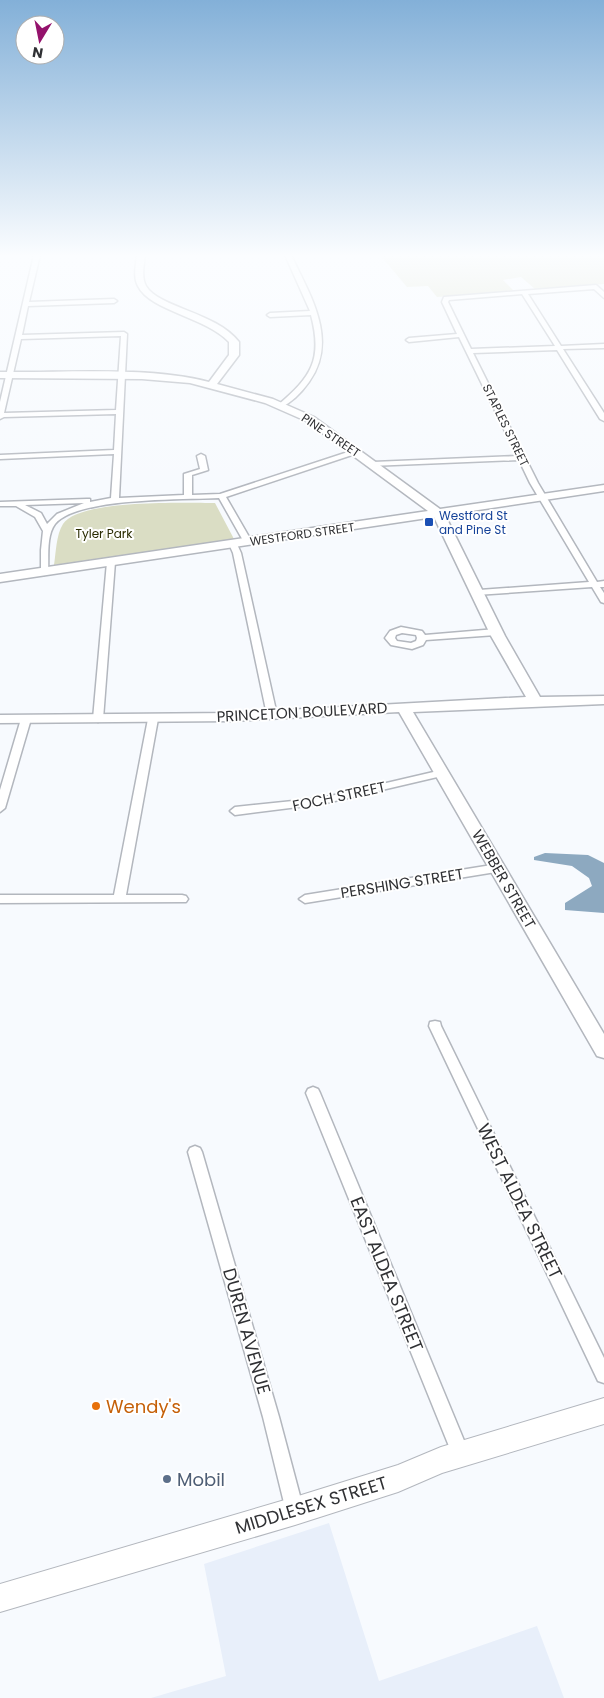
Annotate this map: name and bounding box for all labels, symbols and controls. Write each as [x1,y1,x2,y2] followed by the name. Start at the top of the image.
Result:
[15,15,65,65] north arrow
[31,42,45,64] text: N
[479,381,534,470] street label: STAPLES STREET
[298,409,364,461] street label: PINE STREET
[439,507,508,538] place label: Westford St and Pine St
[423,516,435,528] marker: Westford St and Pine St
[249,518,356,550] street label: WESTFORD STREET
[75,525,133,542] park label: Tyler Park
[216,697,388,727] street label: PRINCETON BOULEVARD
[290,776,388,816] street label: FOCH STREET
[467,826,541,932] street label: WEBBER STREET
[339,863,465,903] street label: PERSHING STREET
[471,1119,569,1283] street label: WEST ALDEA STREET
[345,1193,430,1355] street label: EAST ALDEA STREET
[217,1265,277,1397] street label: DUREN AVENUE
[106,1394,181,1419] place label: Wendy's
[90,1400,102,1412] marker: Wendy's
[177,1467,225,1492] place label: Mobil
[232,1470,390,1540] street label: MIDDLESEX STREET
[161,1473,173,1485] marker: Mobil

